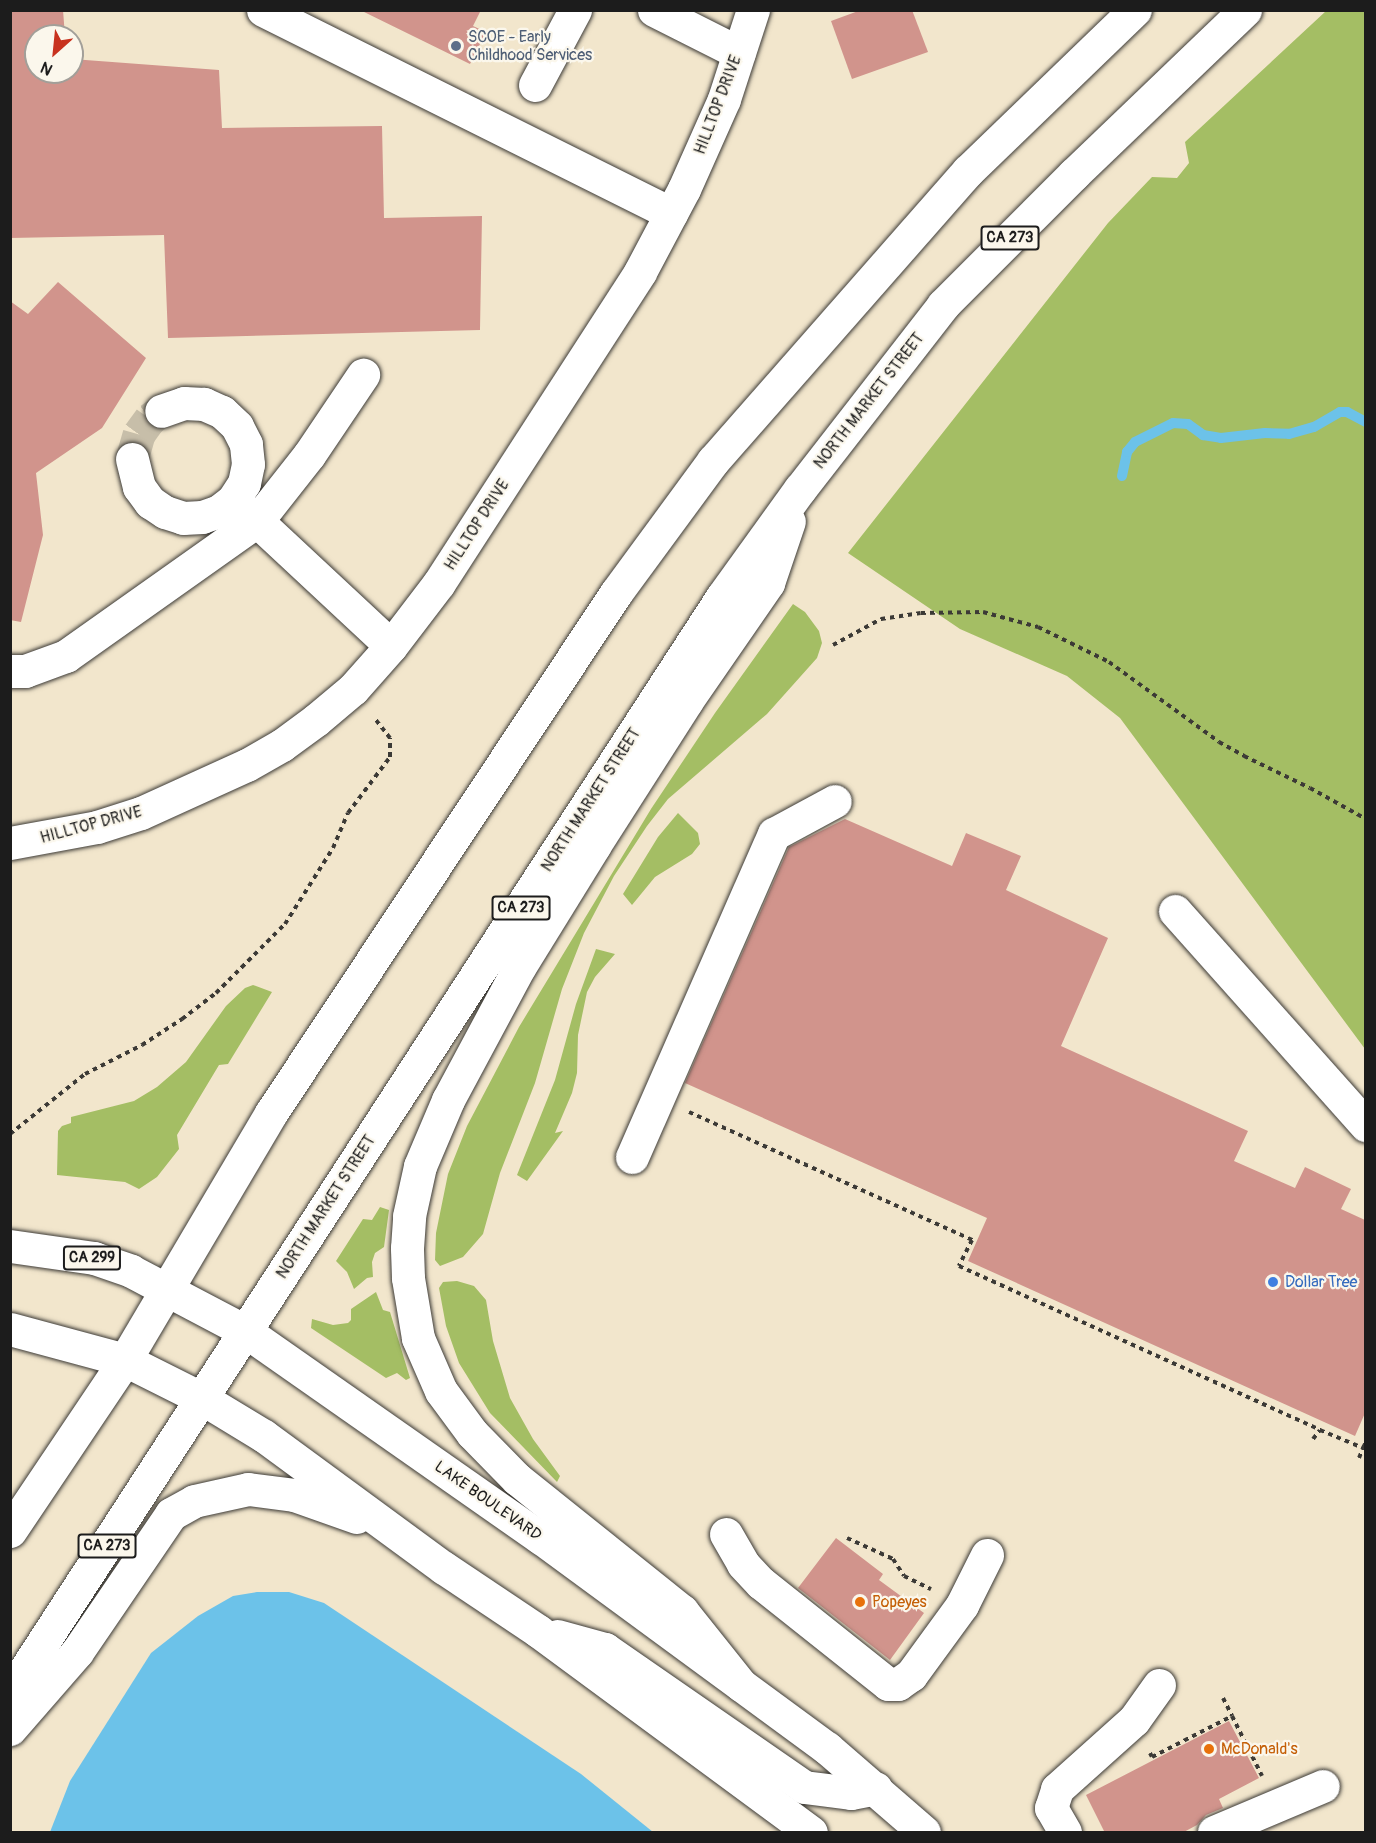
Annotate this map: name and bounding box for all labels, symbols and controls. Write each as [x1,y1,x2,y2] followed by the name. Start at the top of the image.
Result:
[24,24,84,84] north arrow
[468,27,592,65] place label: SCOE - Early Childhood Services
[449,39,463,53] marker: SCOE - Early Childhood Services
[690,53,746,157] street label: HILLTOP DRIVE
[37,57,56,80] text: N
[980,226,1040,250] road number: CA 273
[810,329,928,473] street label: NORTH MARKET STREET
[441,476,513,574] street label: HILLTOP DRIVE
[537,725,645,875] street label: NORTH MARKET STREET
[38,802,144,848] street label: HILLTOP DRIVE
[491,896,551,920] road number: CA 273
[272,1132,380,1282] street label: NORTH MARKET STREET
[62,1246,122,1270] road number: CA 299
[1285,1272,1357,1292] place label: Dollar Tree
[1266,1275,1280,1289] marker: Dollar Tree
[431,1457,545,1545] street label: LAKE BOULEVARD
[77,1534,137,1558] road number: CA 273
[872,1592,927,1612] place label: Popeyes
[853,1595,867,1609] marker: Popeyes
[1221,1739,1298,1759] place label: McDonald's
[1202,1742,1216,1756] marker: McDonald's

